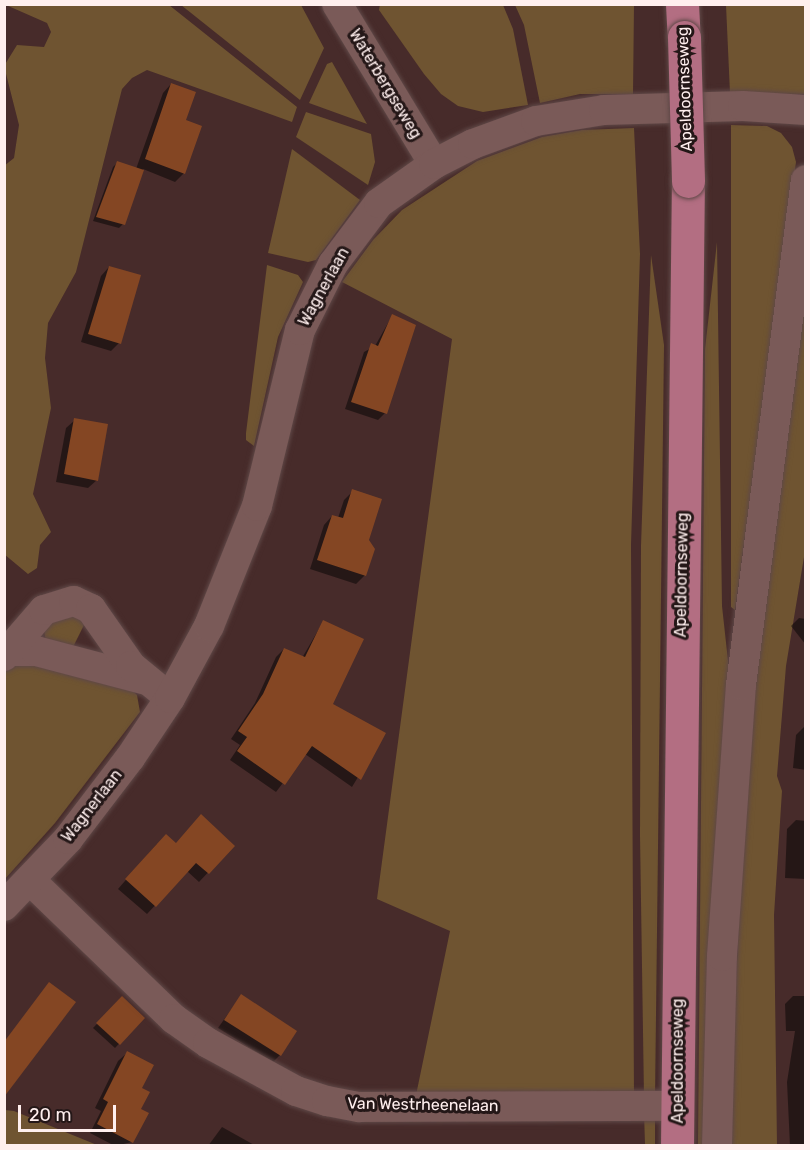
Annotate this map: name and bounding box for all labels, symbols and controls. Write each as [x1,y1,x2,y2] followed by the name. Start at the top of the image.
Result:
[345,26,425,142] street label: Waterbergseweg
[673,26,697,152] street label: Apeldoornseweg
[295,244,353,330] street label: Wagnerlaan
[671,512,693,638] street label: Apeldoornseweg
[58,766,126,846] street label: Wagnerlaan
[668,999,688,1123] street label: Apeldoornseweg
[21,1093,118,1131] scale bar
[347,1094,499,1116] street label: Van Westrheenelaan
[29,1104,71,1126] text: 20 m

